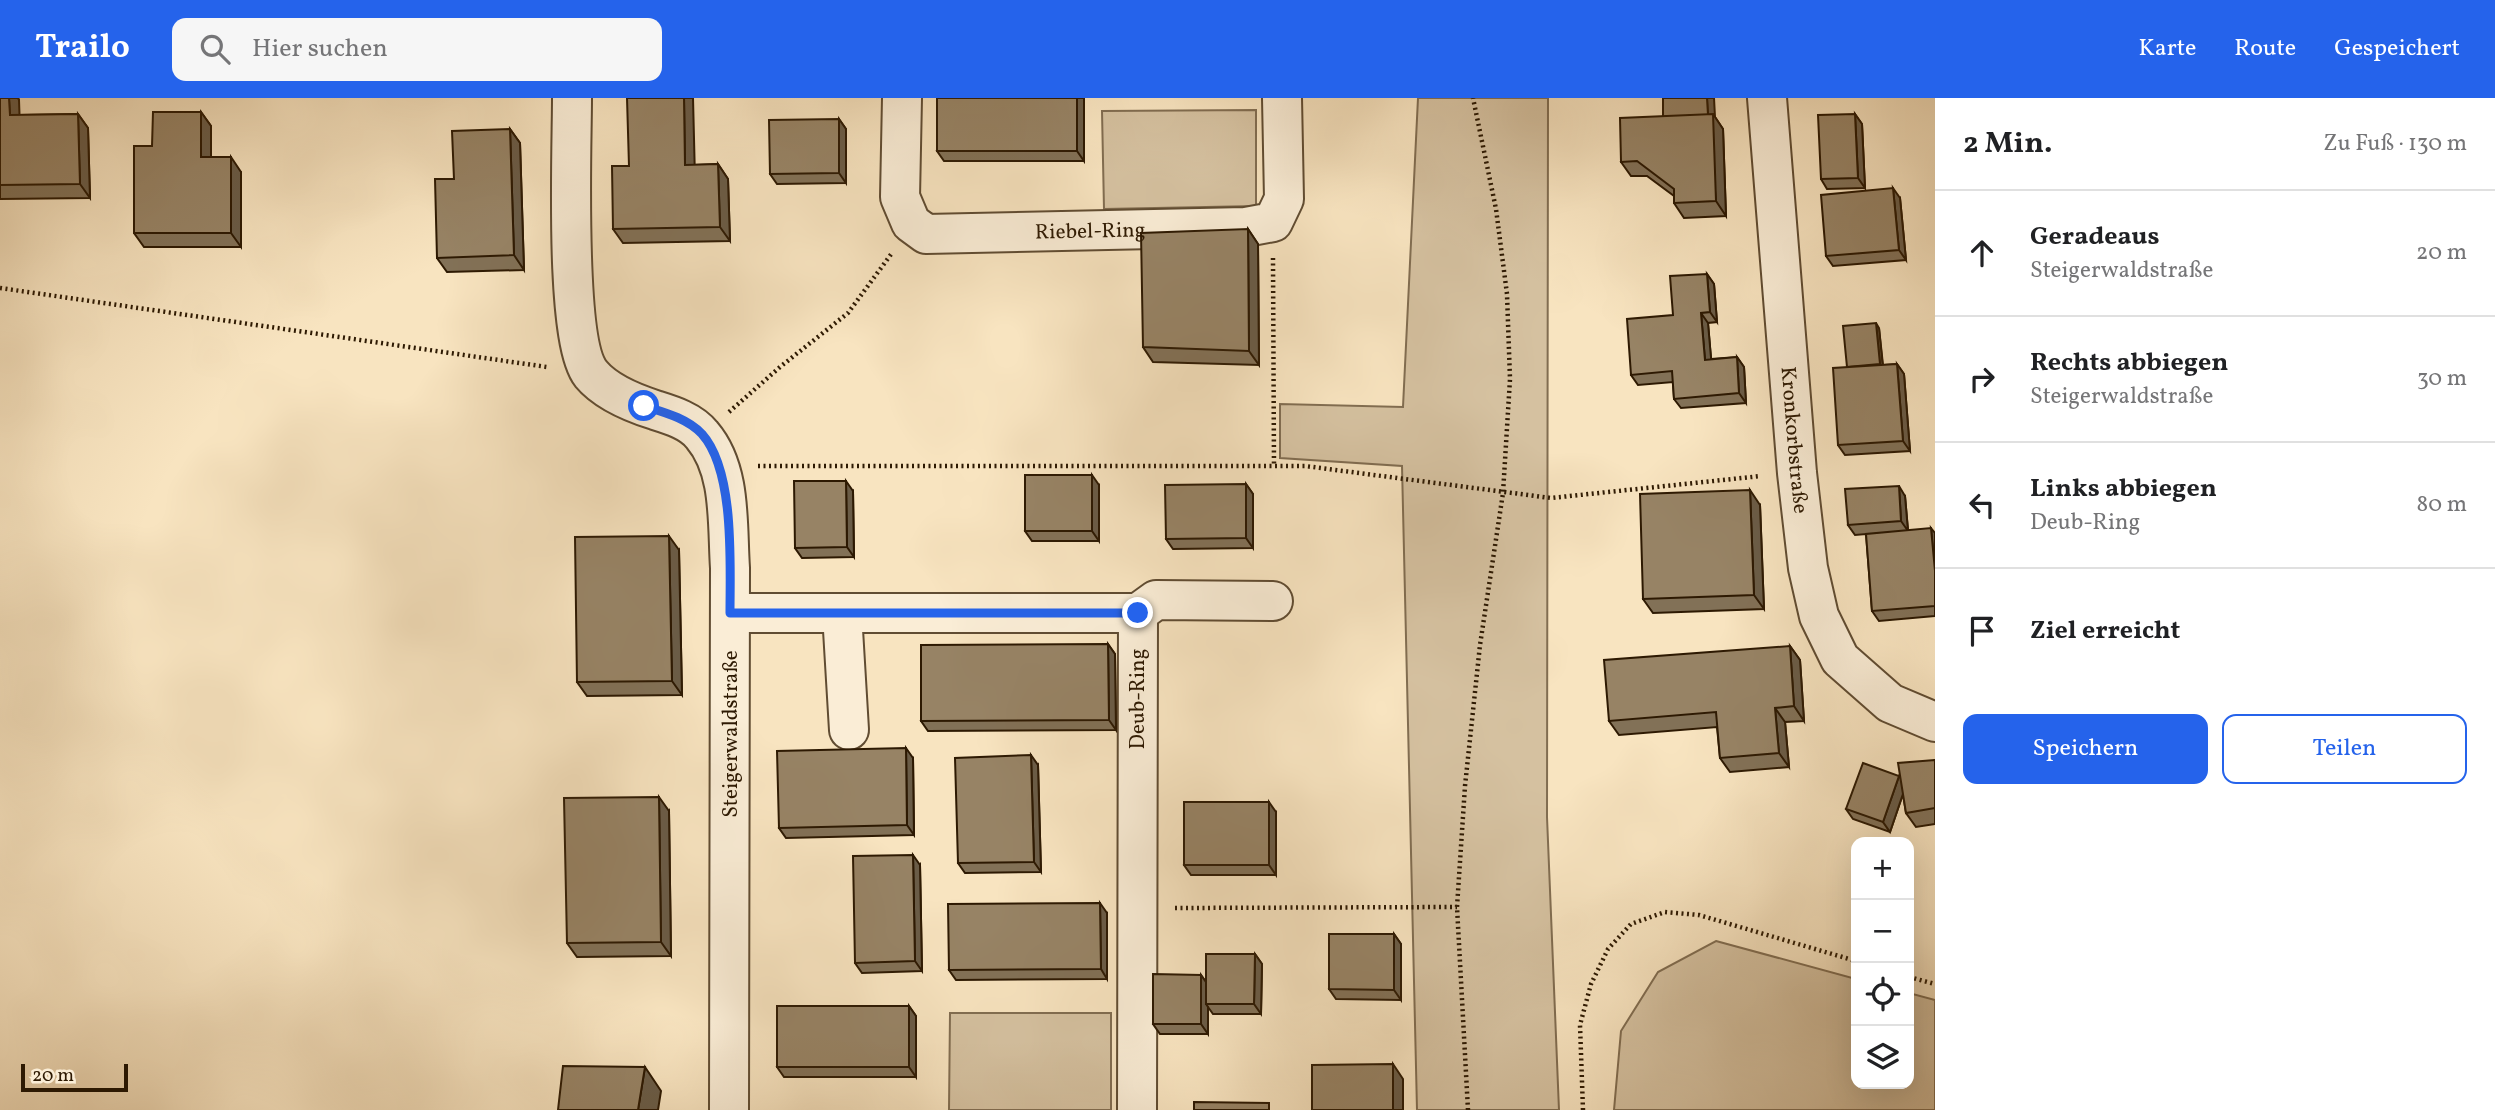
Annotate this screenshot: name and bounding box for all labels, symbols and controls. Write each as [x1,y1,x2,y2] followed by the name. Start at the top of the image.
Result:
[172,18,662,81] search box
[35,26,130,72] text: Trailo
[196,30,234,68] icon: search
[252,31,388,67] text: Hier suchen
[2139,32,2196,66] text: Karte
[2234,32,2296,66] text: Route
[2334,32,2460,66] text: Gespeichert
[1963,123,2052,165] text: 2 Min.
[2323,128,2467,160] text: Zu Fuß · 130 m
[1035,216,1146,248] street label: Riebel-Ring
[2030,219,2159,255] text: Geradeaus
[1963,234,2001,272] icon: ahead
[2416,237,2467,269] text: 20 m
[2030,255,2213,287] text: Steigerwaldstraße
[2030,345,2228,381] text: Rechts abbiegen
[1963,360,2001,398] icon: right
[2417,363,2467,395] text: 30 m
[1773,365,1815,515] street label: Kronkorbstraße
[2030,381,2213,413] text: Steigerwaldstraße
[628,390,659,421] route start
[2030,471,2217,507] text: Links abbiegen
[1963,486,2001,524] icon: left
[2417,489,2467,521] text: 80 m
[2030,507,2140,539] text: Deub-Ring
[1122,597,1153,628] route end
[1963,612,2001,650] icon: arrive
[2030,613,2180,649] text: Ziel erreicht
[1124,649,1153,749] street label: Deub-Ring
[717,650,746,818] street label: Steigerwaldstraße
[1963,714,2208,784] button: Speichern
[2222,714,2467,784] button: Teilen
[1851,837,1914,1089] map controls
[1851,837,1914,900] button: +
[1851,900,1914,963] button: −
[1851,963,1914,1026] button: locate
[1851,1026,1914,1089] button: layers
[21,1061,128,1093] scale bar
[32,1063,74,1089] text: 20 m

